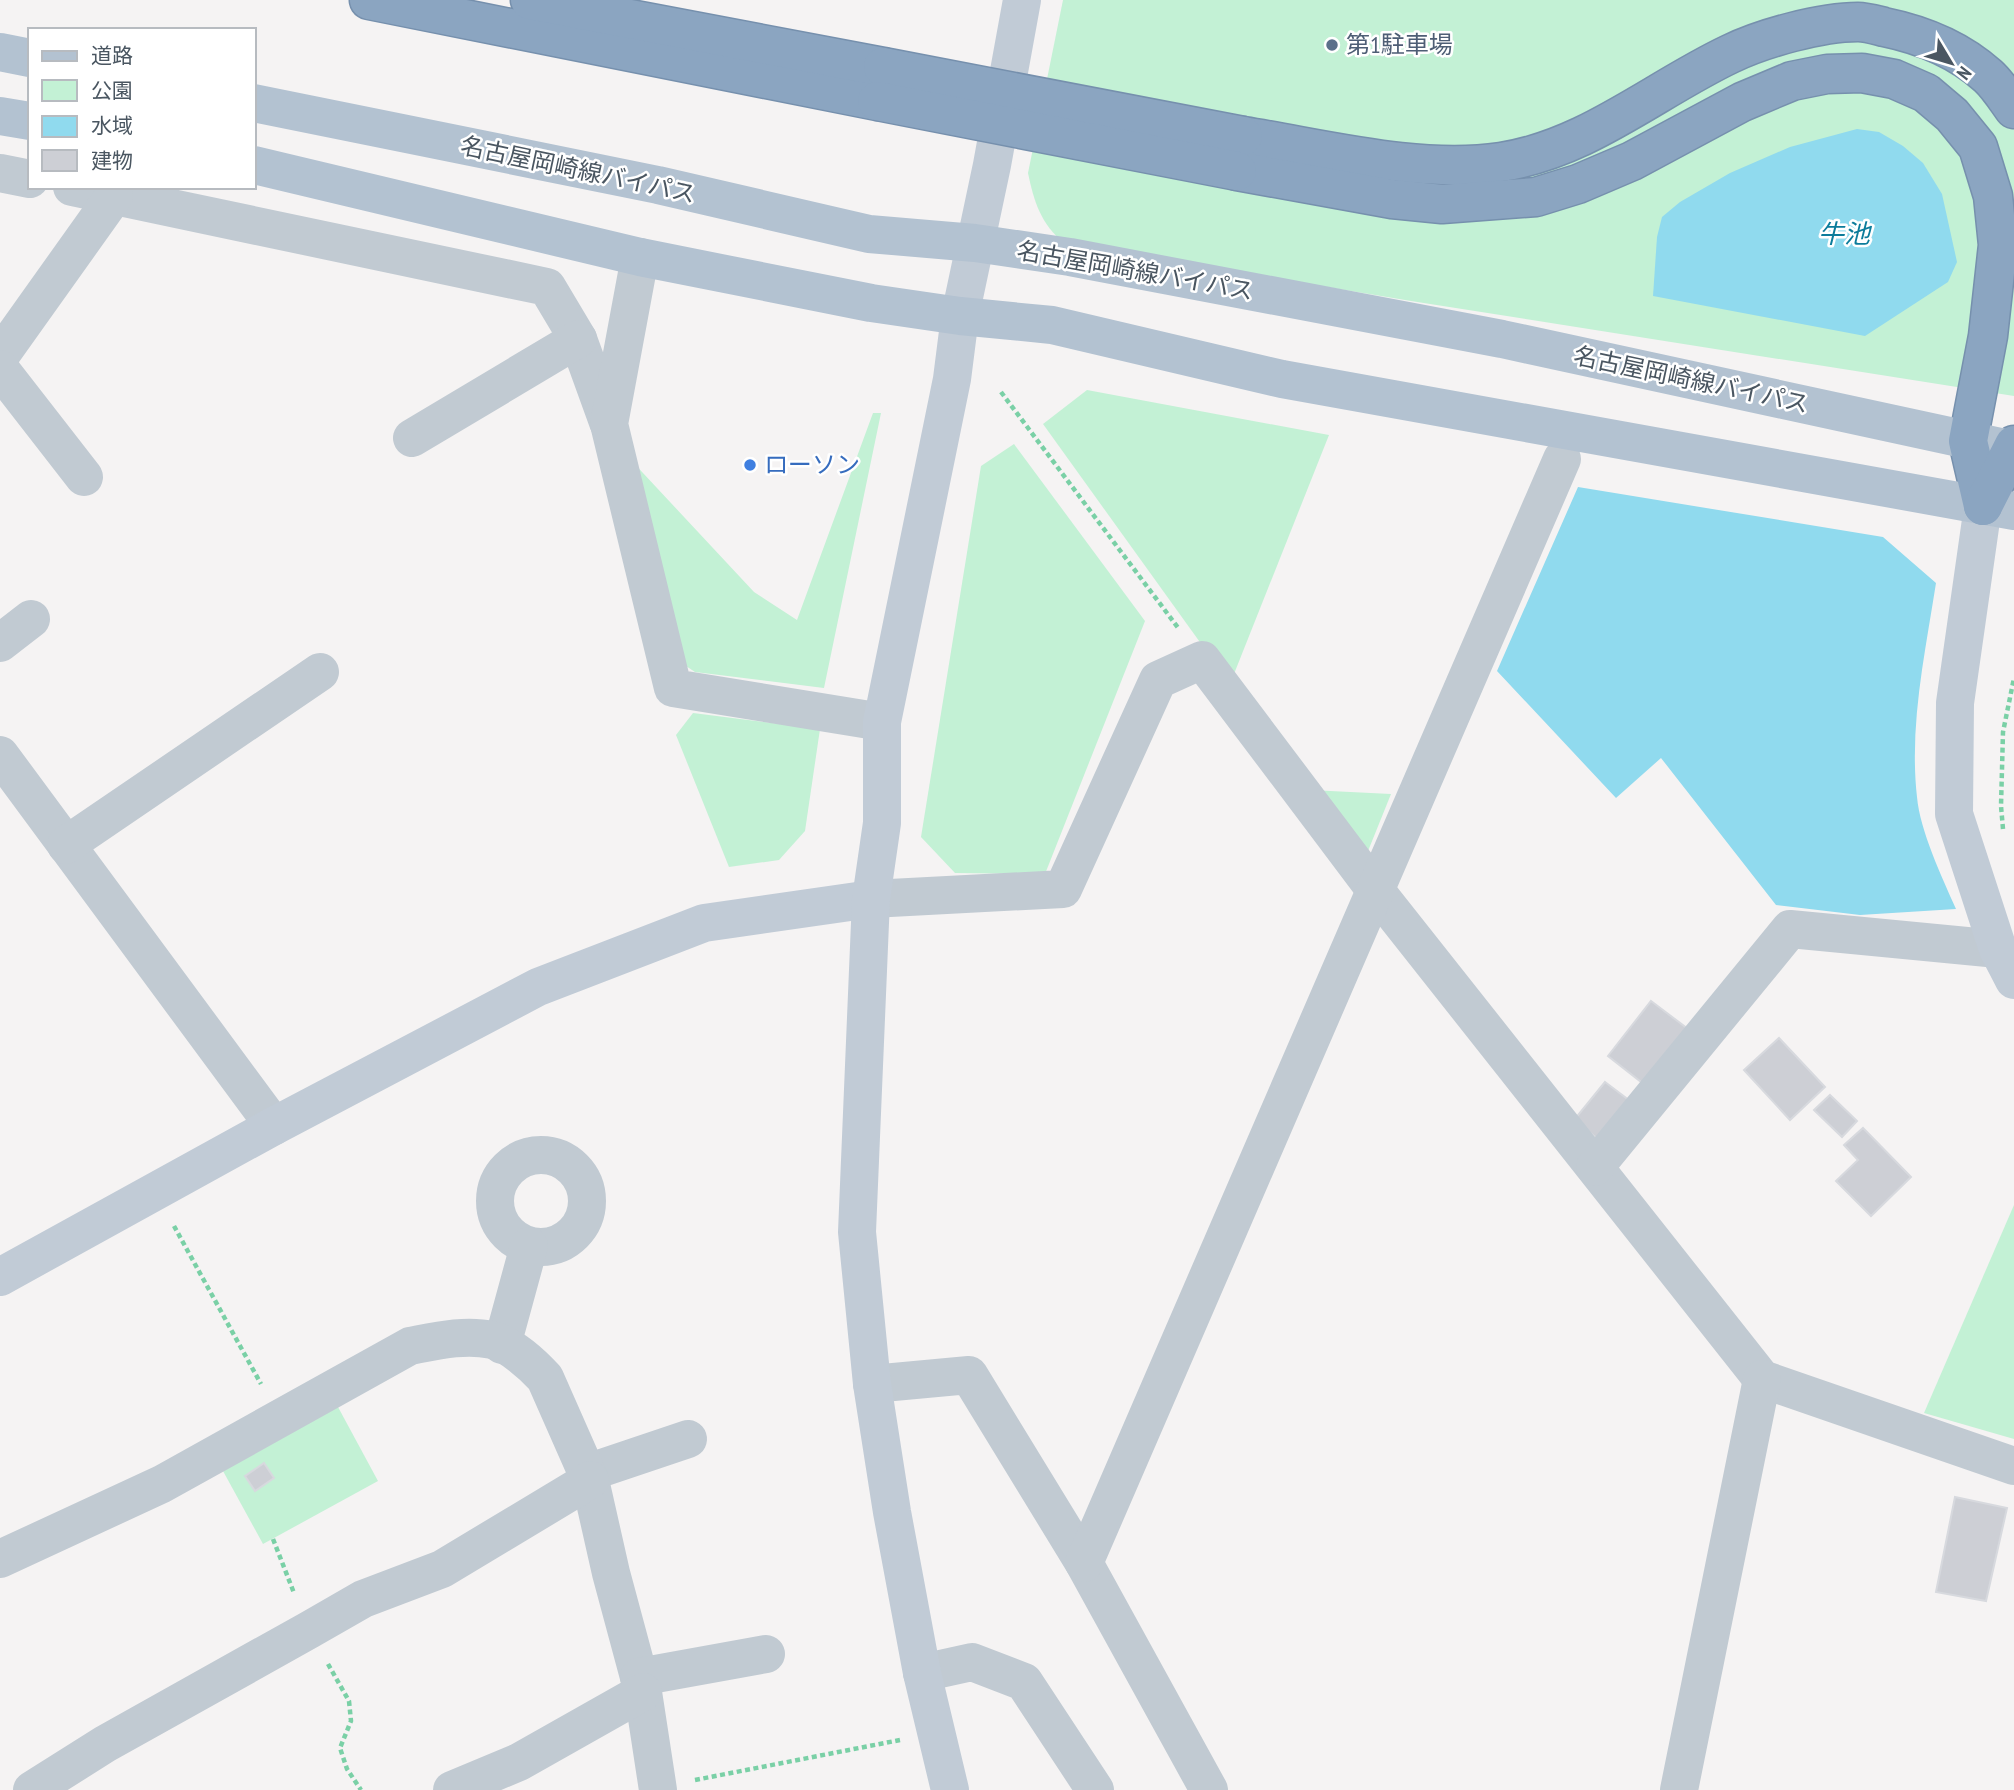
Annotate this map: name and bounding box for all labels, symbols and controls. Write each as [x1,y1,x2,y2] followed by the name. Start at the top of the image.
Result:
[28,28,256,189] legend
[1916,28,1986,98] north arrow
[1346,29,1453,60] place label: 第1駐車場
[1324,37,1340,53] marker: 第1駐車場
[91,42,133,69] text: 道路
[1952,62,1977,85] text: N
[91,77,133,104] text: 公園
[91,112,133,139] text: 水域
[458,129,698,210] street label: 名古屋岡崎線バイパス
[91,147,133,174] text: 建物
[1818,217,1873,250] water label: 牛池
[1014,234,1256,307] street label: 名古屋岡崎線バイパス
[1571,339,1811,420] street label: 名古屋岡崎線バイパス
[764,449,860,480] place label: ローソン
[742,457,758,473] marker: ローソン

